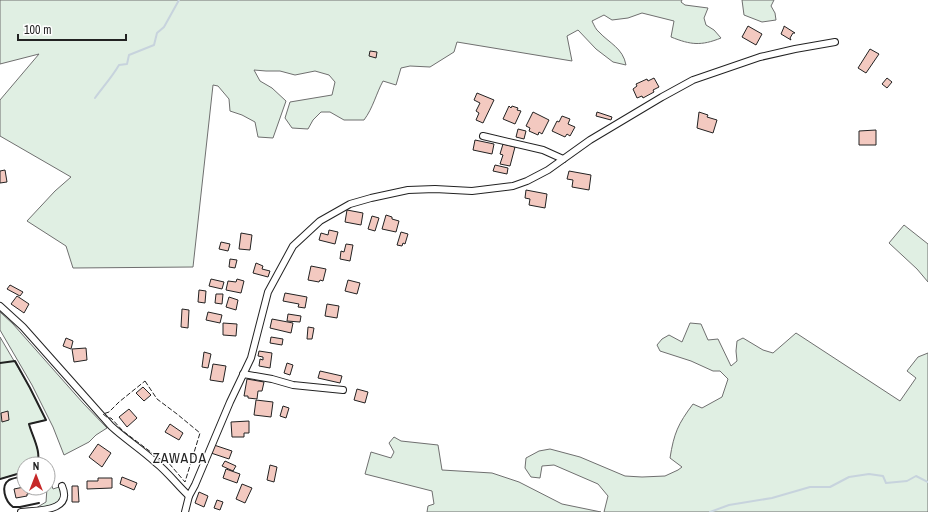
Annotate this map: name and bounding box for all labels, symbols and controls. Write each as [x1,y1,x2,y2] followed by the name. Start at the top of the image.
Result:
[18,16,126,42] scale bar
[24,22,51,38] text: 100 m
[153,449,207,467] district label: ZAWADA
[16,456,56,496] north arrow
[33,459,39,473] text: N

